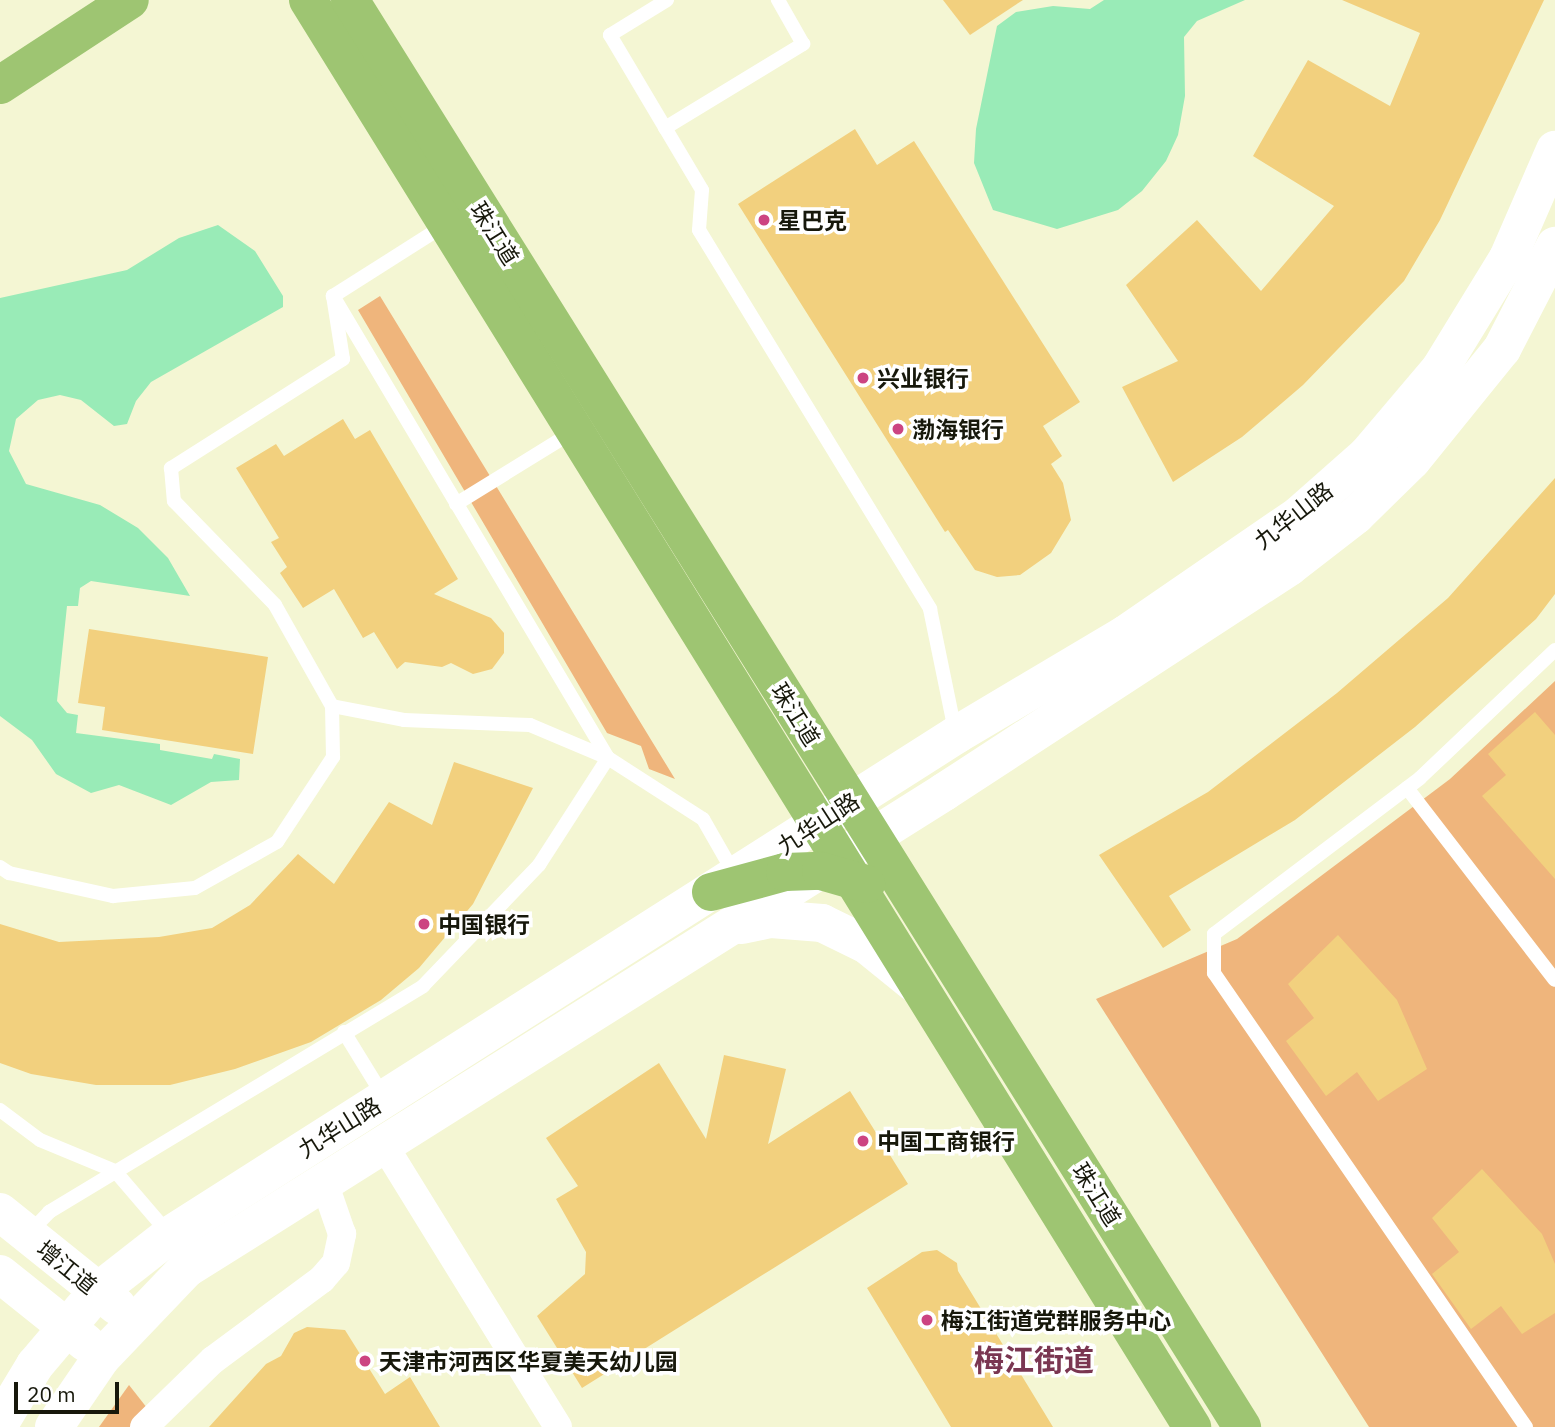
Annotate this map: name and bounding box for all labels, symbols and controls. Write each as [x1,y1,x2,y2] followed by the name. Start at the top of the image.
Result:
[465,196,525,270] street label: 珠江道
[778,206,847,234] place label: 星巴克
[756,212,772,228] marker: 星巴克
[877,364,969,392] place label: 兴业银行
[855,370,871,386] marker: 兴业银行
[912,415,1004,443] place label: 渤海银行
[890,421,906,437] marker: 渤海银行
[1248,476,1338,554] street label: 九华山路
[766,677,826,751] street label: 珠江道
[772,786,864,860] street label: 九华山路
[438,910,530,938] place label: 中国银行
[416,916,432,932] marker: 中国银行
[293,1091,385,1163] street label: 九华山路
[877,1127,1015,1155] place label: 中国工商银行
[855,1133,871,1149] marker: 中国工商银行
[1067,1157,1127,1231] street label: 珠江道
[32,1235,102,1299] street label: 增江道
[941,1306,1171,1334] place label: 梅江街道党群服务中心
[919,1312,935,1328] marker: 梅江街道党群服务中心
[974,1342,1094,1378] district label: 梅江街道
[379,1347,678,1375] place label: 天津市河西区华夏美天幼儿园
[357,1353,373,1369] marker: 天津市河西区华夏美天幼儿园
[18,1368,122,1412] scale bar
[27,1380,76,1408] text: 20 m

